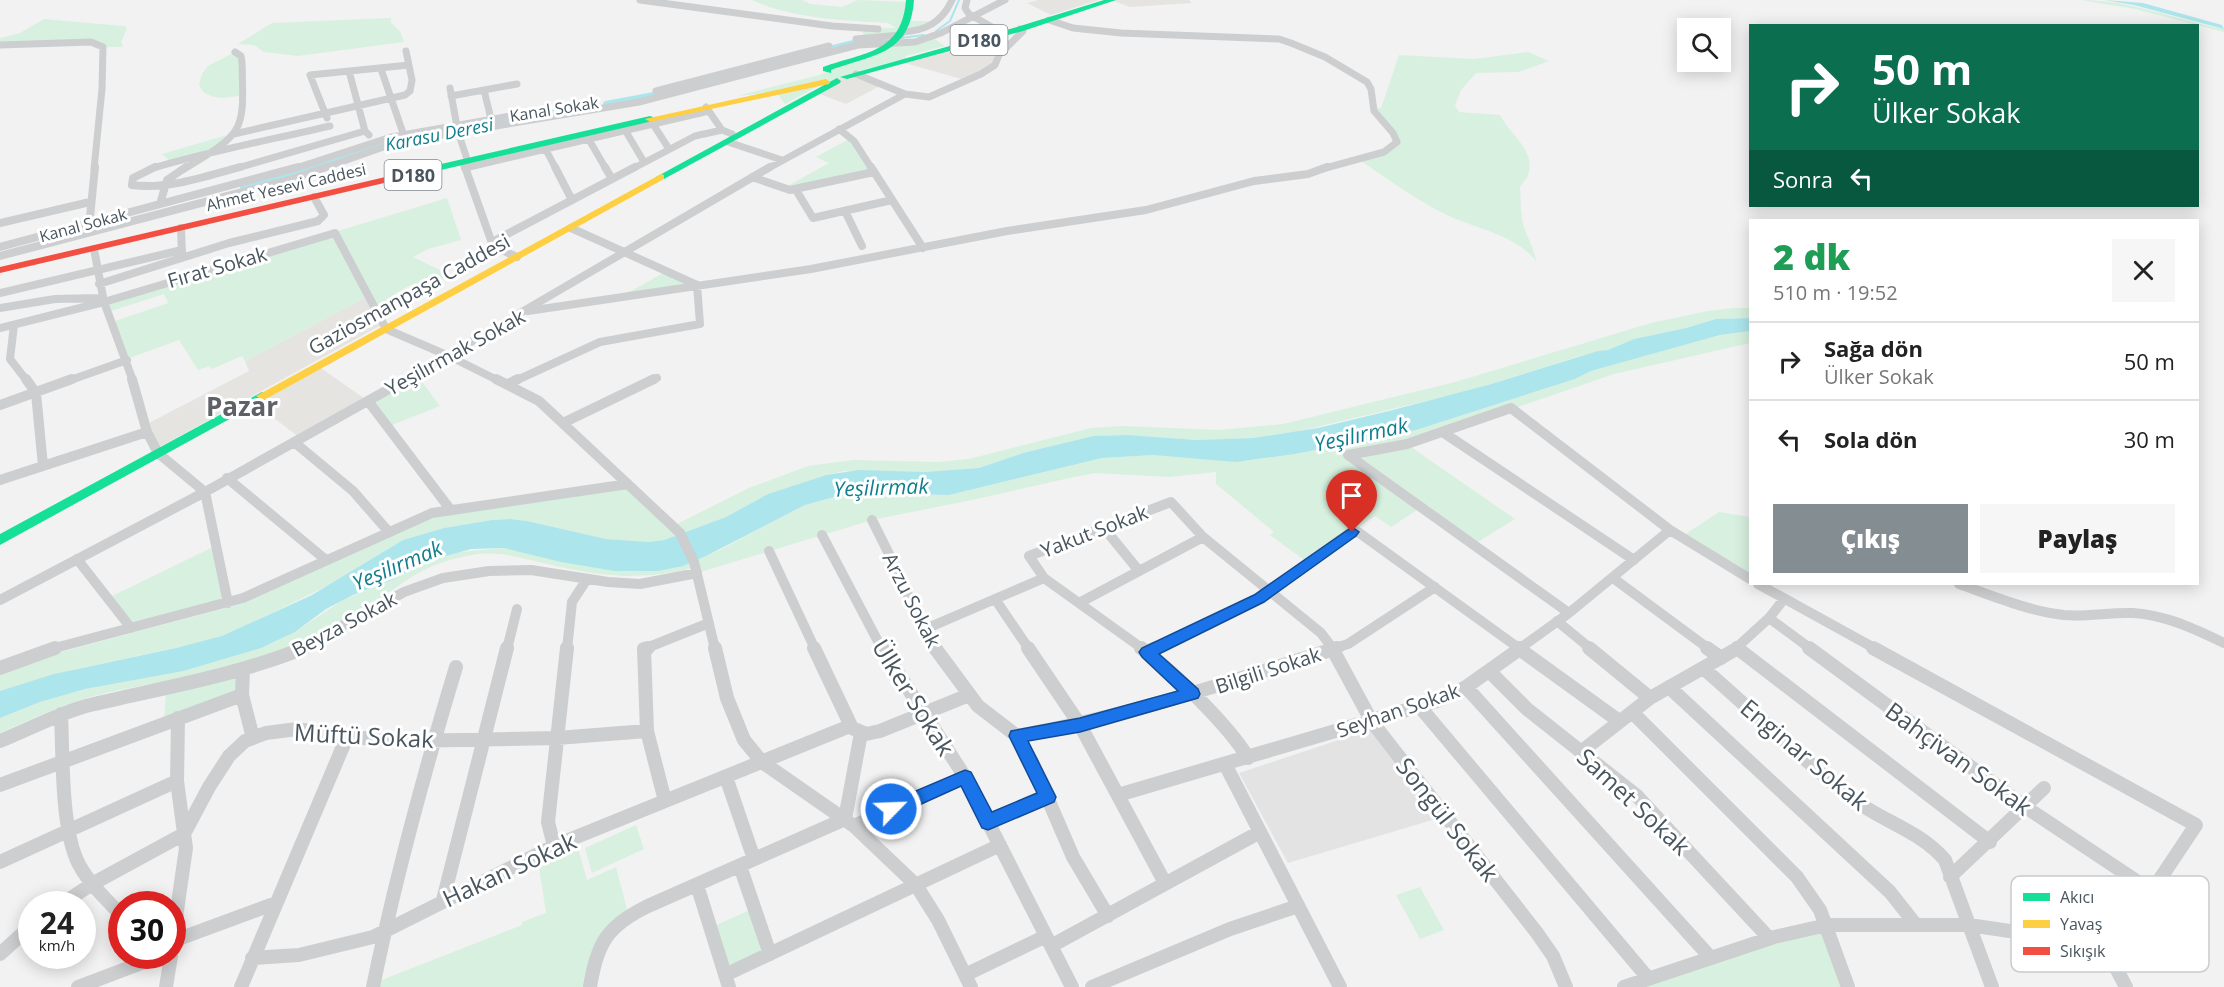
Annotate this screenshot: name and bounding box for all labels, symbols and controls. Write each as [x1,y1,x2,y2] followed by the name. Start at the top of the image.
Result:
[1677,18,1731,72] map controls
[1677,18,1731,72] button: search
[950,25,1008,55] road number: D180
[1872,40,1972,97] text: 50 m
[1773,48,1851,126] icon: right
[508,91,601,127] street label: Kanal Sokak
[1872,94,2020,131] text: Ülker Sokak
[383,112,496,156] water label: Karasu Deresi
[204,158,368,216] street label: Ahmet Yesevi Caddesi
[384,160,442,190] road number: D180
[1845,162,1878,195] icon: left
[1773,164,1833,194] text: Sonra
[37,203,130,247] street label: Kanal Sokak
[303,227,515,361] street label: Gaziosmanpaşa Caddesi
[1773,232,1850,281] text: 2 dk
[2112,239,2175,302] button: close
[164,240,270,294] street label: Fırat Sokak
[1773,279,1898,306] text: 510 m · 19:52
[380,302,530,402] street label: Yeşilırmak Sokak
[1824,333,1923,363] text: Sağa dön
[1773,345,1806,378] icon: right
[2124,346,2175,376] text: 50 m
[1824,363,1934,390] text: Ülker Sokak
[206,388,278,424] district label: Pazar
[1312,410,1411,458] water label: Yeşilırmak
[1773,423,1806,456] icon: left
[1824,424,1917,454] text: Sola dön
[2124,424,2175,454] text: 30 m
[1326,470,1377,532] pin
[833,471,930,503] water label: Yeşilırmak
[1335,479,1368,512] icon: arrive
[1037,498,1152,564] street label: Yakut Sokak
[1773,504,1968,573] button: Çıkış
[1980,504,2175,573] button: Paylaş
[348,533,447,596] water label: Yeşilırmak
[877,548,948,652] street label: Arzu Sokak
[287,585,402,663] street label: Beyza Sokak
[865,632,963,762] street label: Ülker Sokak
[1212,640,1325,700] street label: Bilgili Sokak
[1333,676,1463,744] street label: Seyhan Sokak
[1734,691,1876,817] street label: Enginar Sokak
[1879,694,2039,823] street label: Bahçivan Sokak
[293,715,435,755] street label: Müftü Sokak
[1570,740,1698,862] street label: Samet Sokak
[1389,750,1507,888] street label: Songül Sokak
[859,777,923,841] position arrow
[437,823,582,914] street label: Hakan Sokak
[2011,876,2209,972] legend
[2060,886,2094,908] text: Akıcı
[108,891,186,969] speed limit sign: 30
[40,902,74,943] text: 24
[2060,913,2102,935] text: Yavaş
[39,935,75,955] text: km/h
[2060,940,2106,962] text: Sıkışık

